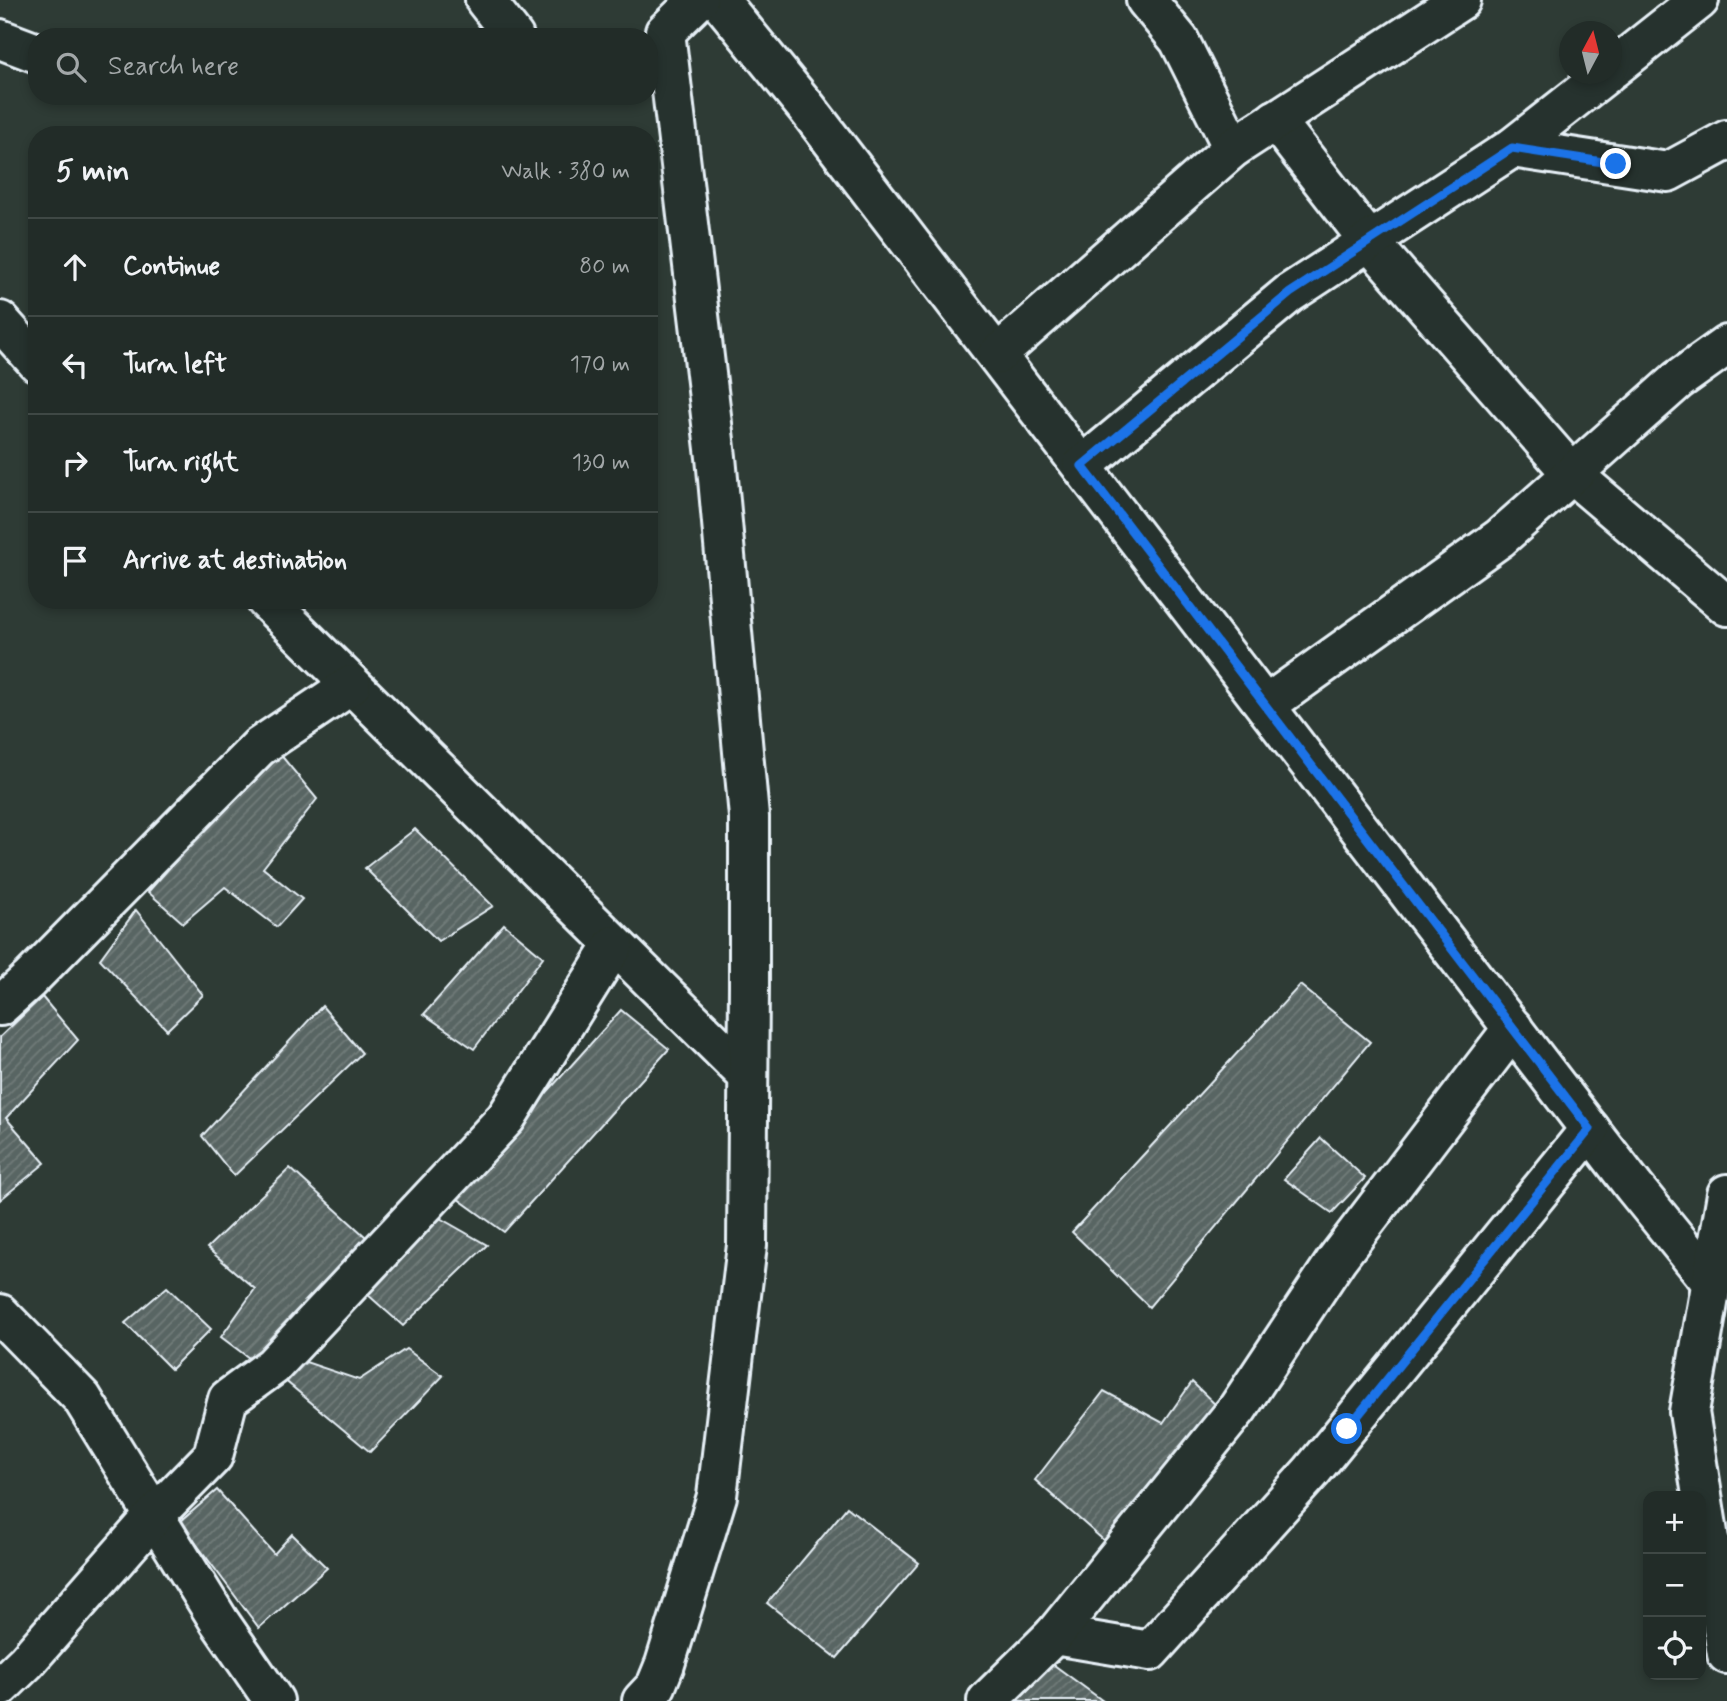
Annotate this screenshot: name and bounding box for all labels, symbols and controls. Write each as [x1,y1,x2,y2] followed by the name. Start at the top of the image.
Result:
[1559,21,1622,84] north arrow
[28,28,658,105] search box
[52,48,90,86] icon: search
[108,50,239,84] text: Search here
[1600,148,1631,179] route end
[56,152,130,191] text: 5 min
[501,157,630,187] text: Walk · 380 m
[56,248,94,286] icon: ahead
[123,250,220,284] text: Continue
[579,252,630,282] text: 80 m
[56,346,94,384] icon: left
[123,348,227,382] text: Turn left
[570,350,630,380] text: 170 m
[56,444,94,482] icon: right
[123,446,239,480] text: Turn right
[572,448,630,478] text: 130 m
[56,542,94,580] icon: arrive
[123,544,347,578] text: Arrive at destination
[1331,1413,1362,1444] route start
[1643,1491,1706,1680] map controls
[1643,1491,1706,1554] button: +
[1643,1554,1706,1617] button: −
[1643,1617,1706,1680] button: locate

